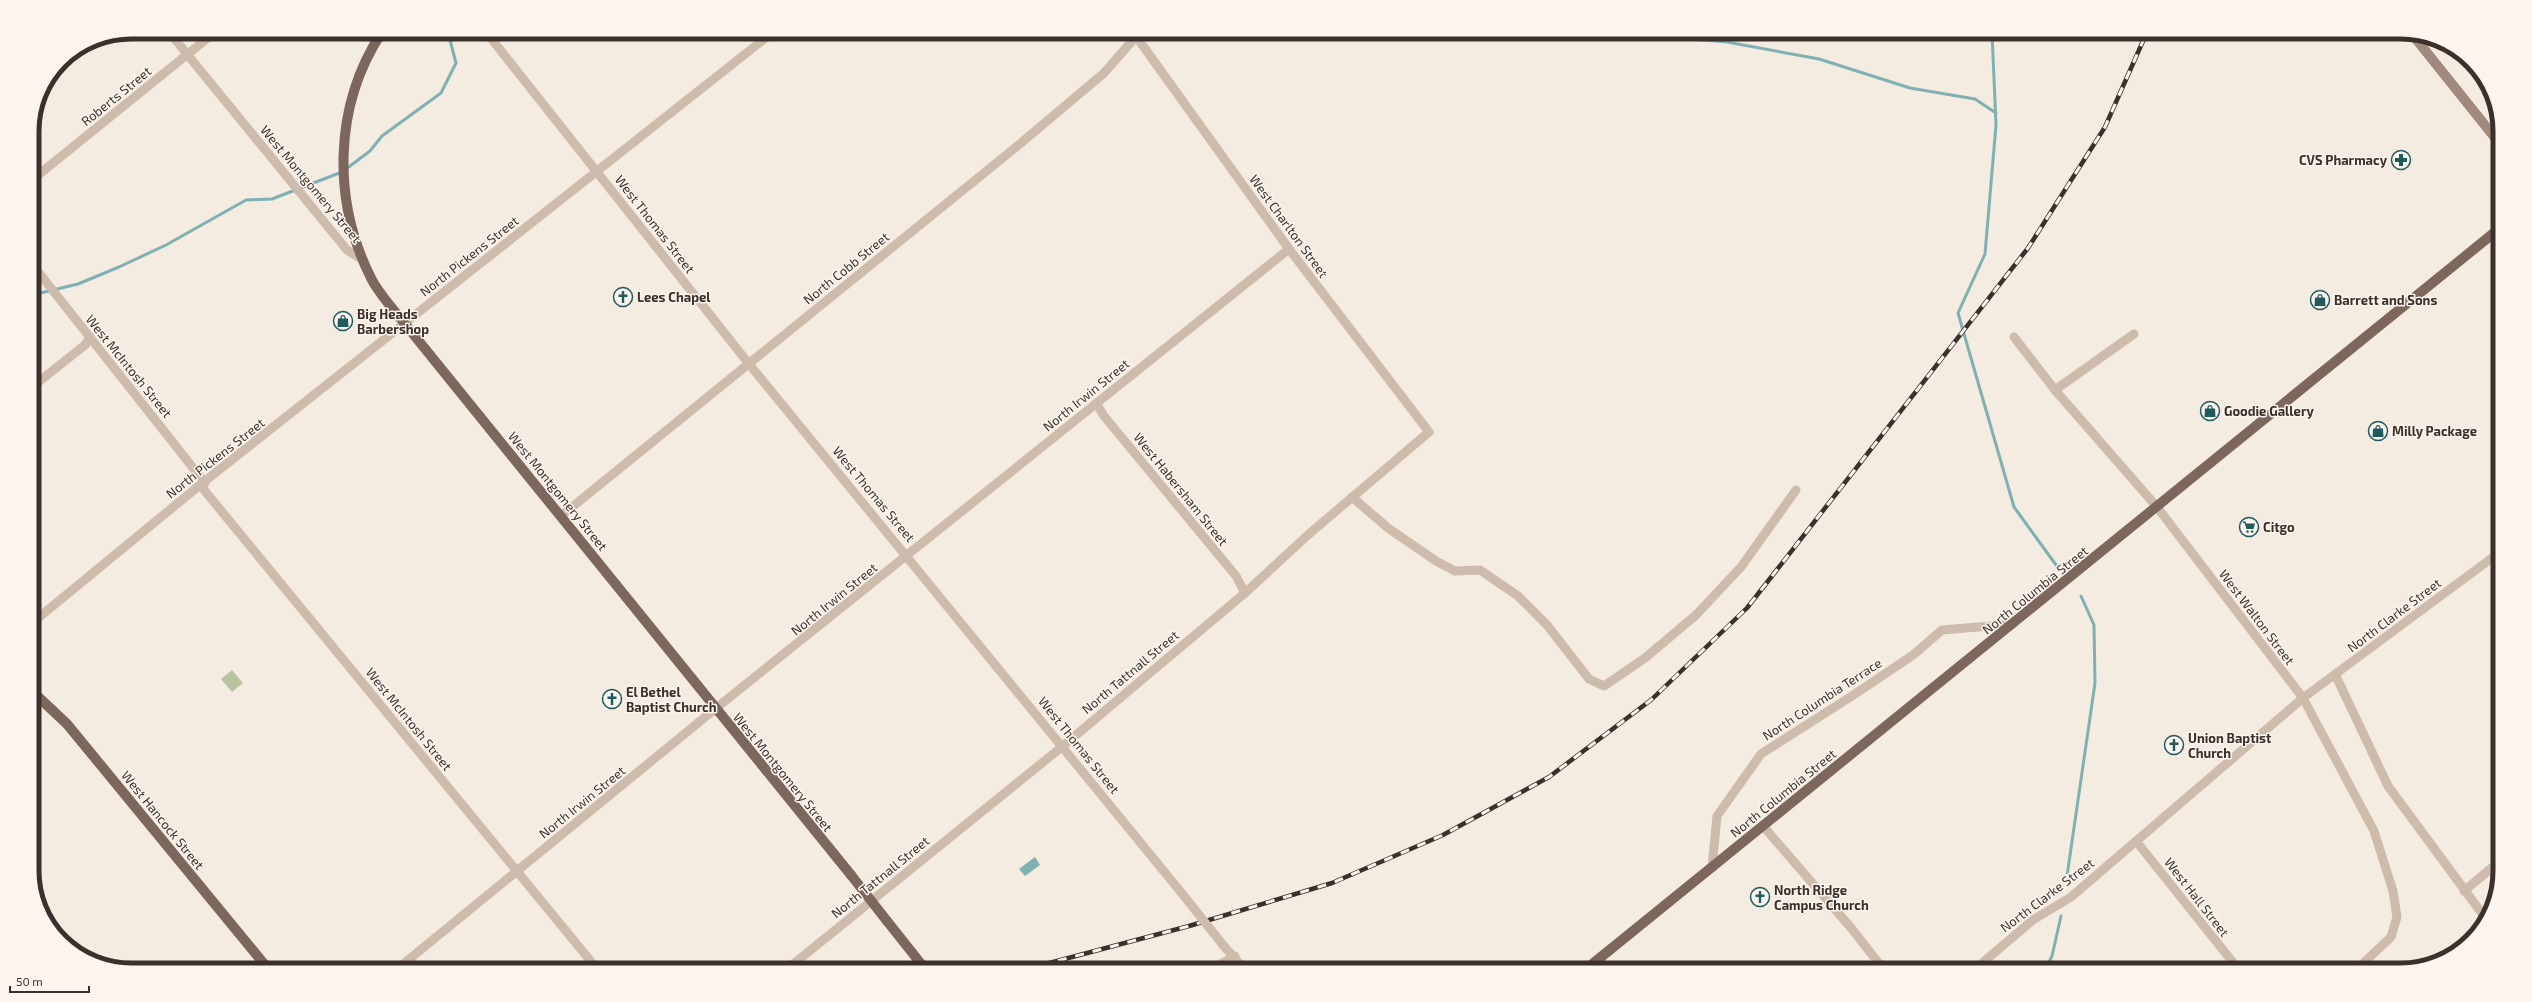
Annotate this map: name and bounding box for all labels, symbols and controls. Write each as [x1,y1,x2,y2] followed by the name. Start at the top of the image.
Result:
[78,63,154,129] street label: Roberts Street
[257,122,365,246] street label: West Montgomery Street
[2390,149,2412,171] pharmacy icon: CVS Pharmacy
[2299,152,2388,168] place label: CVS Pharmacy
[1246,171,1332,281] street label: West Charlton Street
[612,172,698,276] street label: West Thomas Street
[416,212,522,300] street label: North Pickens Street
[800,228,892,308] street label: North Cobb Street
[612,286,634,308] church icon: Lees Chapel
[637,289,711,305] place label: Lees Chapel
[2309,289,2331,311] shop icon: Barrett and Sons
[2334,292,2437,308] place label: Barrett and Sons
[357,306,429,337] place label: Big Heads Barbershop
[332,310,354,332] shop icon: Big Heads Barbershop
[83,311,175,421] street label: West McIntosh Street
[1040,355,1132,435] street label: North Irwin Street
[2199,400,2221,422] shop icon: Goodie Gallery
[2224,403,2314,419] place label: Goodie Gallery
[162,414,268,502] street label: North Pickens Street
[2367,420,2389,442] shop icon: Milly Package
[2392,423,2477,439] place label: Milly Package
[505,428,611,554] street label: West Montgomery Street
[1131,429,1232,549] street label: West Habersham Street
[829,443,919,545] street label: West Thomas Street
[2238,516,2260,538] supermarket icon: Citgo
[2263,519,2295,535] place label: Citgo
[1979,542,2091,638] street label: North Columbia Street
[788,559,880,639] street label: North Irwin Street
[2216,566,2298,668] street label: West Walton Street
[2344,575,2444,655] street label: North Clarke Street
[1078,627,1182,717] street label: North Tattnall Street
[1759,654,1885,744] street label: North Columbia Terrace
[363,664,455,774] street label: West McIntosh Street
[626,684,717,715] place label: El Bethel Baptist Church
[601,688,623,710] church icon: El Bethel Baptist Church
[1035,693,1123,797] street label: West Thomas Street
[730,709,836,835] street label: West Montgomery Street
[2188,730,2272,761] place label: Union Baptist Church
[2163,734,2185,756] church icon: Union Baptist Church
[1727,745,1839,841] street label: North Columbia Street
[536,762,628,842] street label: North Irwin Street
[118,767,208,873] street label: West Hancock Street
[828,833,932,921] street label: North Tattnall Street
[2161,854,2233,940] street label: West Hall Street
[1997,855,2097,935] street label: North Clarke Street
[1774,882,1869,913] place label: North Ridge Campus Church
[1749,886,1771,908] church icon: North Ridge Campus Church
[10,968,89,994] scale bar
[16,974,43,988] text: 50 m

